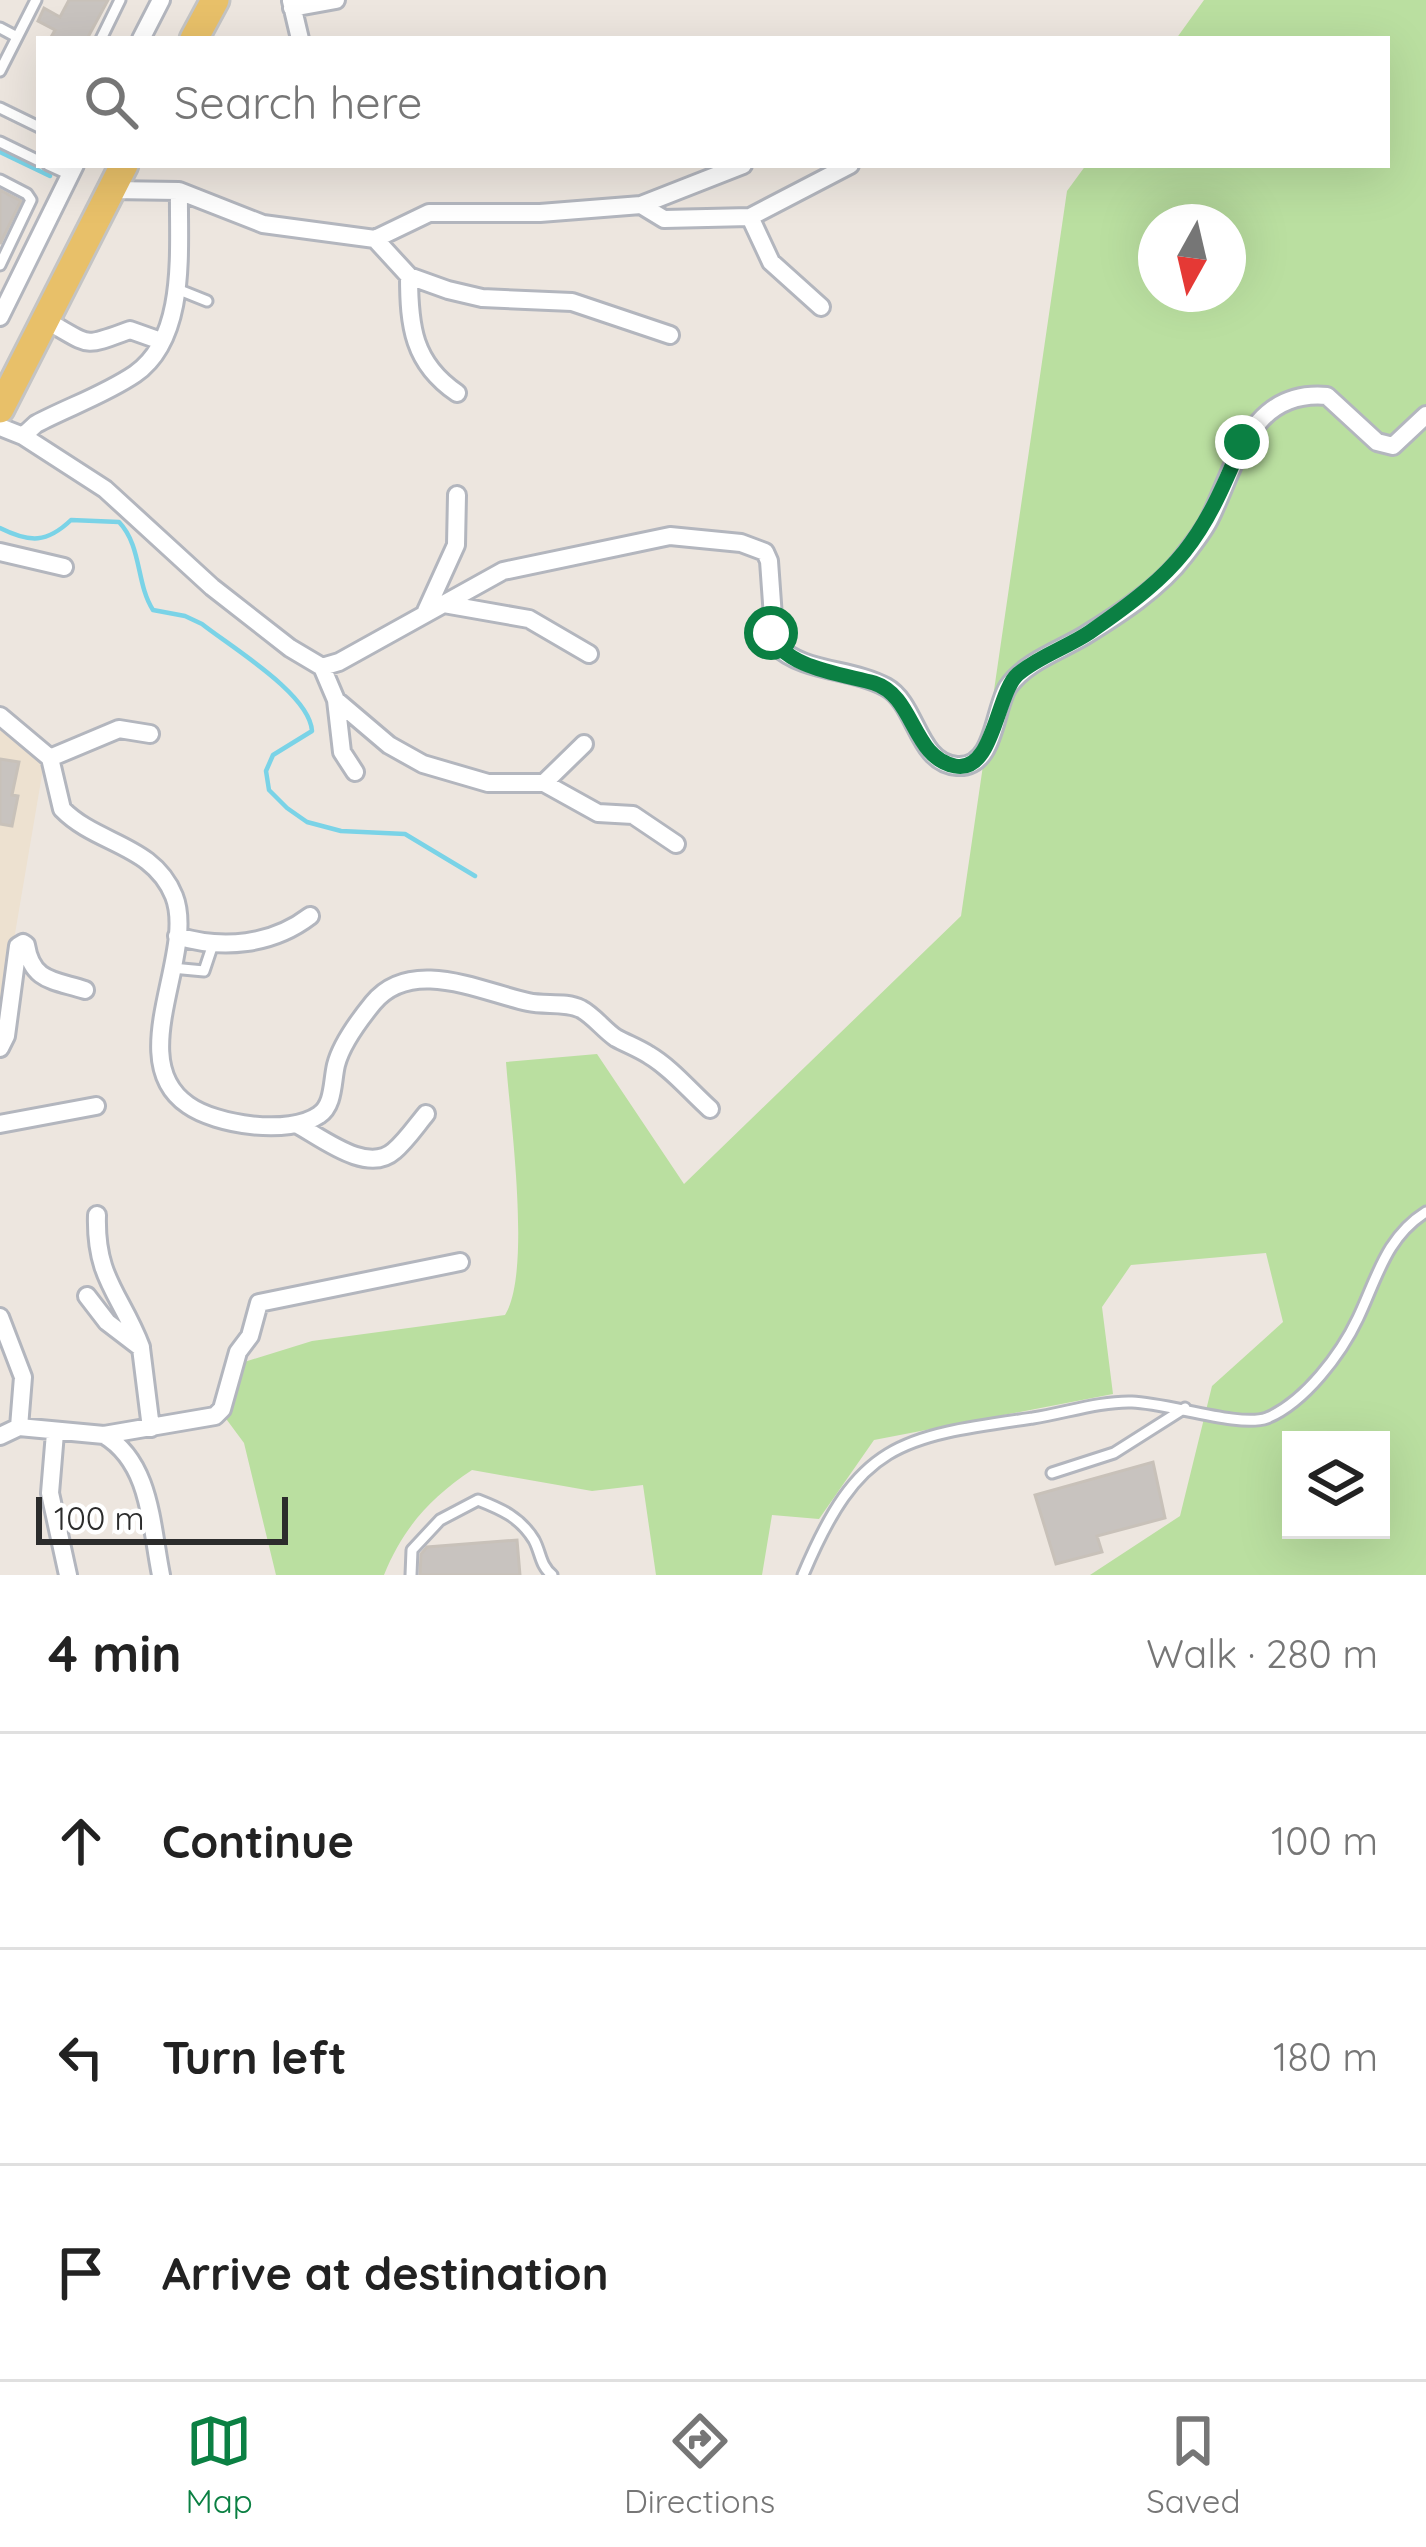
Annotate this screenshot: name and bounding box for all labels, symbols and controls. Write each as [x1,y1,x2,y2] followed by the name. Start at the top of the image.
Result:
[36,36,1390,168] search box
[78,69,144,135] icon: search
[174,74,422,130] text: Search here
[1138,204,1246,312] north arrow
[1215,415,1269,469] route end
[744,606,798,660] route start
[1282,1431,1390,1539] map controls
[1282,1431,1390,1539] button: layers
[36,1491,288,1544] scale bar
[54,1497,145,1538] text: 100 m
[48,1621,182,1685] text: 4 min
[1146,1629,1378,1678] text: Walk · 280 m
[48,1808,114,1874] icon: ahead
[162,1813,354,1869] text: Continue
[1271,1816,1378,1865] text: 100 m
[48,2024,114,2090] icon: left
[162,2029,347,2085] text: Turn left
[1273,2032,1378,2081] text: 180 m
[48,2240,114,2306] icon: arrive
[162,2245,608,2301] text: Arrive at destination
[186,2408,253,2521] tab: Map
[624,2408,775,2521] tab: Directions
[1146,2408,1240,2521] tab: Saved

